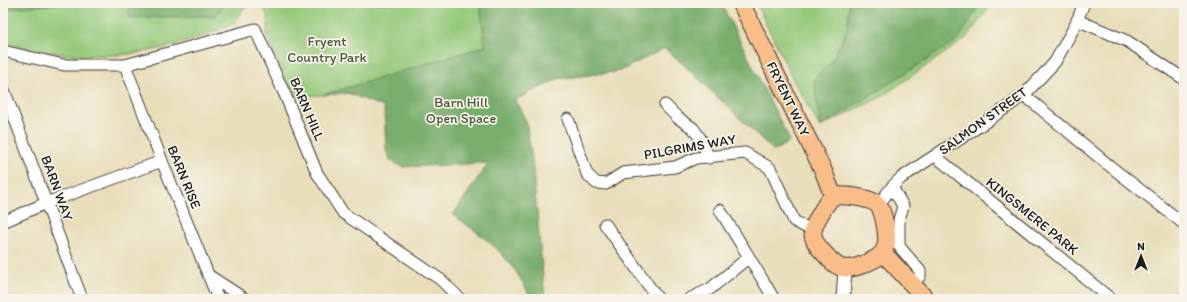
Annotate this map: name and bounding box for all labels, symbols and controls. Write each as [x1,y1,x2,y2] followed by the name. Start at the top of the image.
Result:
[287,33,368,66] park label: Fryent Country Park
[763,59,813,139] street label: FRYENT WAY
[286,75,328,143] street label: BARN HILL
[936,83,1031,159] street label: SALMON STREET
[426,94,496,127] park label: Barn Hill Open Space
[643,131,737,163] street label: PILGRIMS WAY
[164,143,205,211] street label: BARN RISE
[37,153,77,223] street label: BARN WAY
[982,174,1082,258] street label: KINGSMERE PARK
[1121,236,1161,276] north arrow
[1137,240,1145,253] text: N

